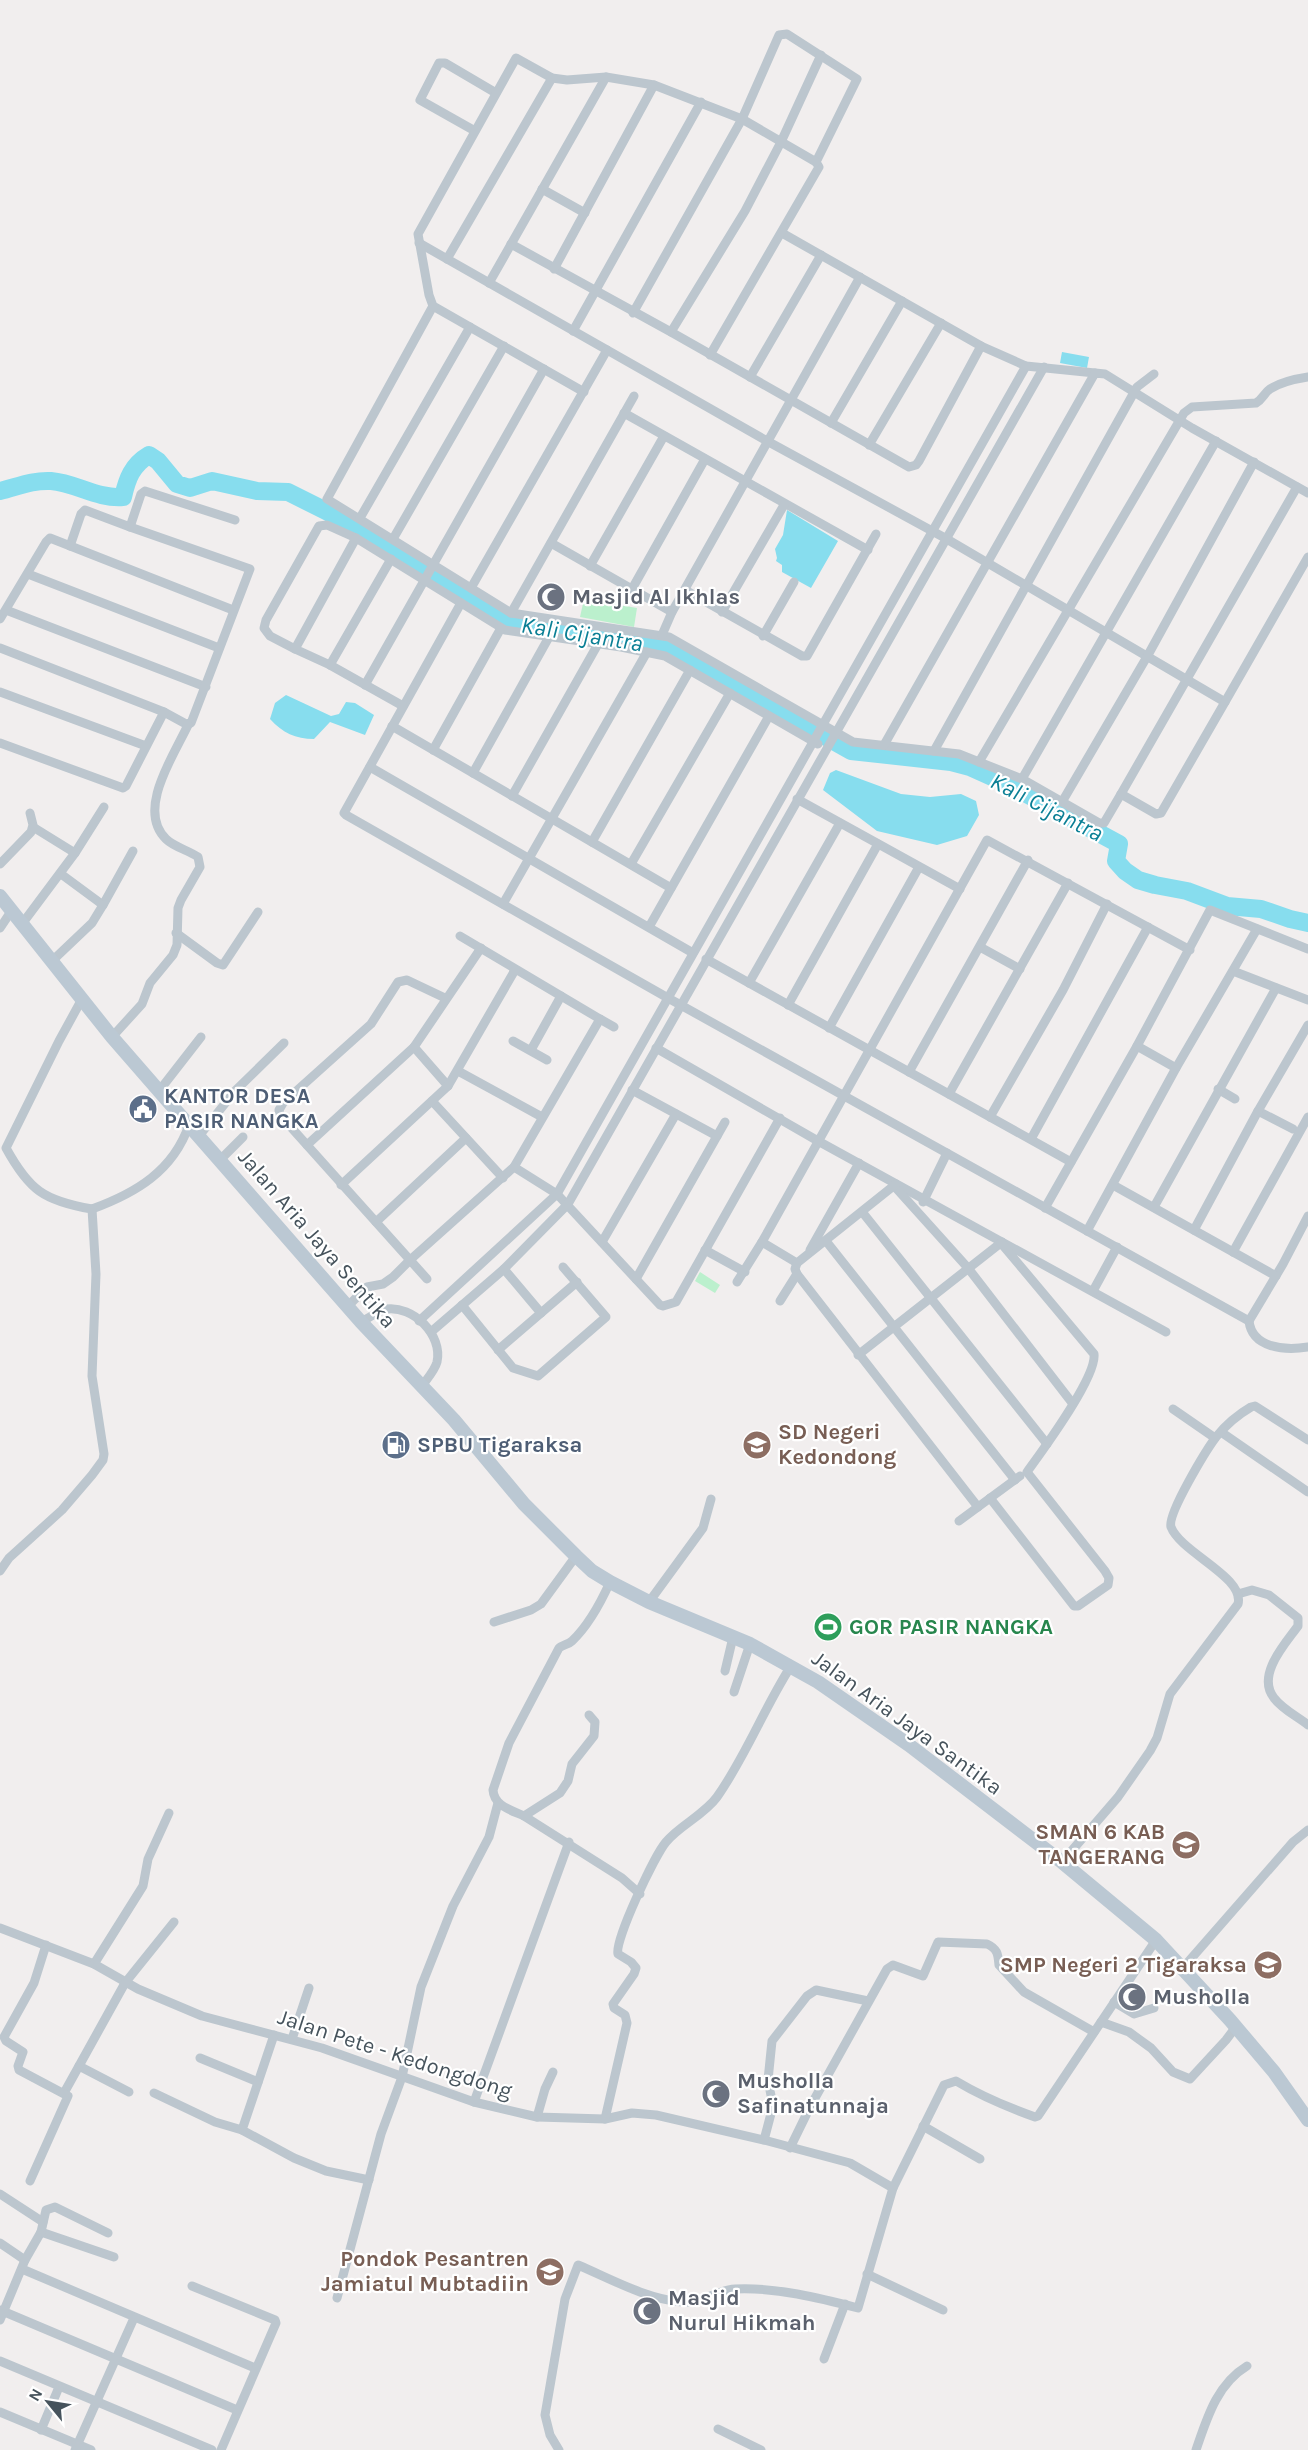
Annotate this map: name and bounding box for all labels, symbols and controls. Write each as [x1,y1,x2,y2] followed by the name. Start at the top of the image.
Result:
[535,581,567,613] mosque icon: Masjid Al Ikhlas
[572,584,740,610] place label: Masjid Al Ikhlas
[519,611,645,657] water label: Kali Cijantra
[986,767,1108,847] water label: Kali Cijantra
[164,1083,319,1134] place label: KANTOR DESA PASIR NANGKA
[127,1093,159,1125] public building icon: KANTOR DESA PASIR NANGKA
[232,1144,402,1334] street label: Jalan Aria Jaya Sentika
[778,1419,896,1470] place label: SD Negeri Kedondong
[380,1429,412,1461] fuel station icon: SPBU Tigaraksa
[741,1429,773,1461] school or university icon: SD Negeri Kedondong
[417,1432,582,1458] place label: SPBU Tigaraksa
[812,1611,844,1643] sports icon: GOR PASIR NANGKA
[849,1614,1053,1640] place label: GOR PASIR NANGKA
[807,1645,1007,1801] street label: Jalan Aria Jaya Santika
[1035,1819,1165,1870] place label: SMAN 6 KAB TANGERANG
[1170,1829,1202,1861] school or university icon: SMAN 6 KAB TANGERANG
[1252,1949,1284,1981] school or university icon: SMP Negeri 2 Tigaraksa
[1000,1952,1247,1978] place label: SMP Negeri 2 Tigaraksa
[1116,1981,1148,2013] mosque icon: Musholla
[1153,1984,1250,2010] place label: Musholla
[274,2004,516,2104] street label: Jalan Pete - Kedongdong
[737,2068,889,2119] place label: Musholla Safinatunnaja
[700,2078,732,2110] mosque icon: Musholla Safinatunnaja
[321,2246,529,2297] place label: Pondok Pesantren Jamiatul Mubtadiin
[534,2256,566,2288] school or university icon: Pondok Pesantren Jamiatul Mubtadiin
[668,2285,815,2336] place label: Masjid Nurul Hikmah
[631,2295,663,2327] mosque icon: Masjid Nurul Hikmah
[18,2372,78,2432] north arrow
[24,2385,47,2404] text: N

